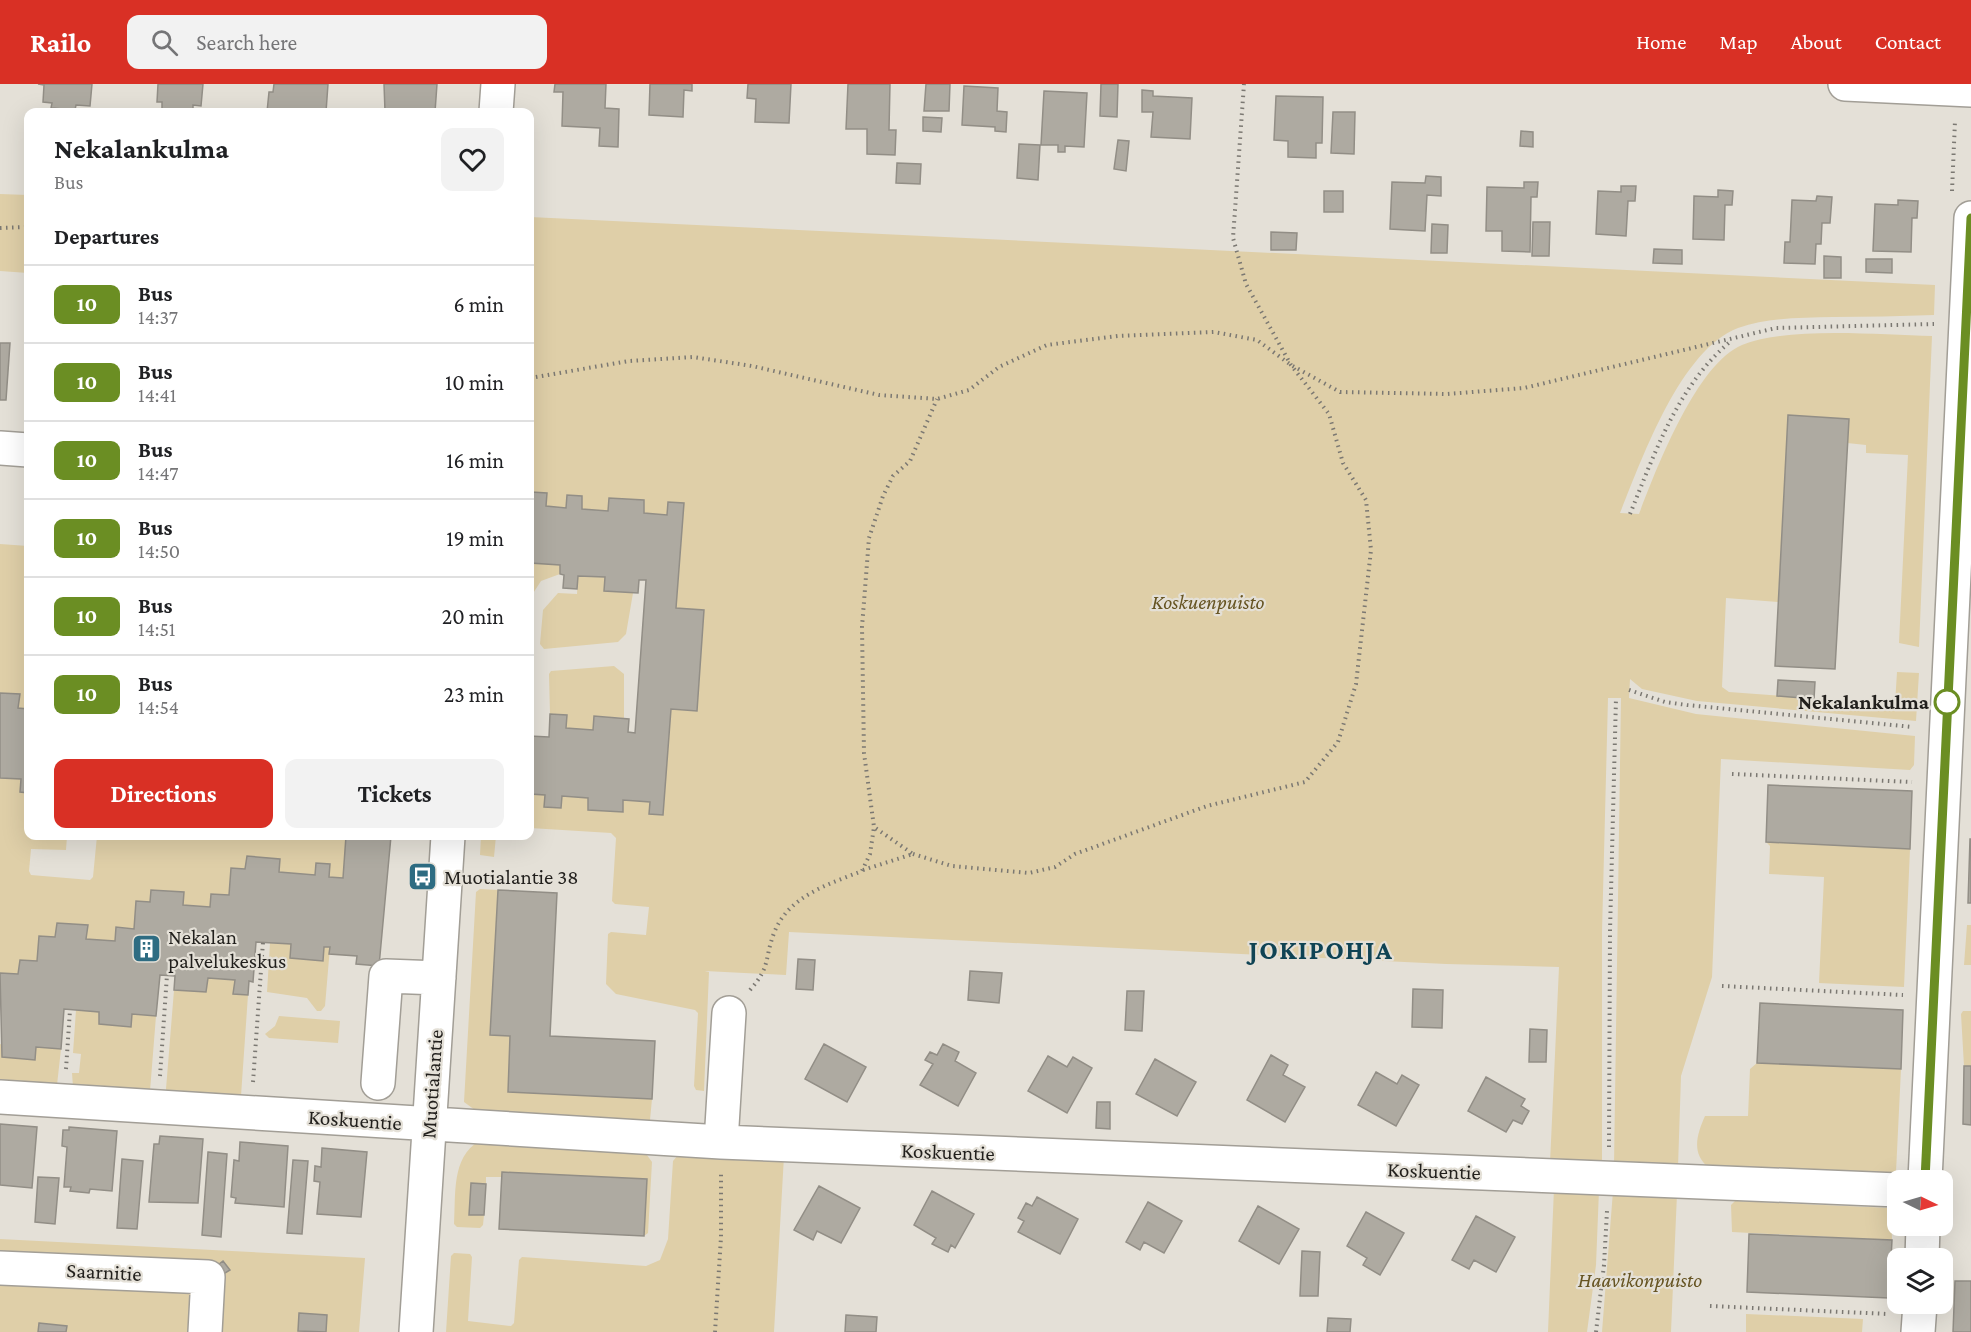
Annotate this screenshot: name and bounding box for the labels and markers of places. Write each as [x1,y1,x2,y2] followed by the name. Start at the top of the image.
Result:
[1934,689,1960,715] marker: Nekalankulma
[1798,690,1930,714] place label: Nekalankulma
[407,861,439,893] bus stop icon: Muotialantie 38
[444,865,579,889] place label: Muotialantie 38
[168,925,286,973] place label: Nekalan palvelukeskus
[131,933,163,965] building icon: Nekalan palvelukeskus

